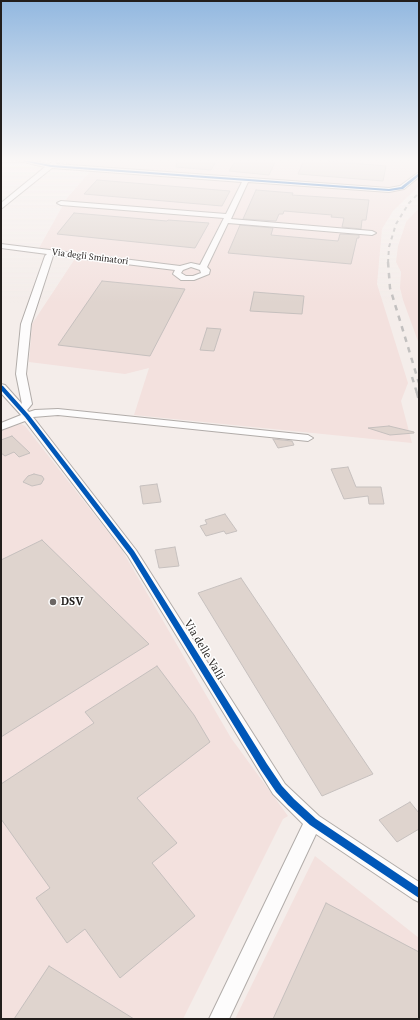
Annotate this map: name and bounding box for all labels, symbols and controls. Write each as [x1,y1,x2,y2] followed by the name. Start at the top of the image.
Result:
[51,247,129,267] street label: Via degli Sminatori
[61,595,83,609] place label: DSV
[48,597,58,607] marker: DSV
[181,618,227,682] street label: Via delle Valli

